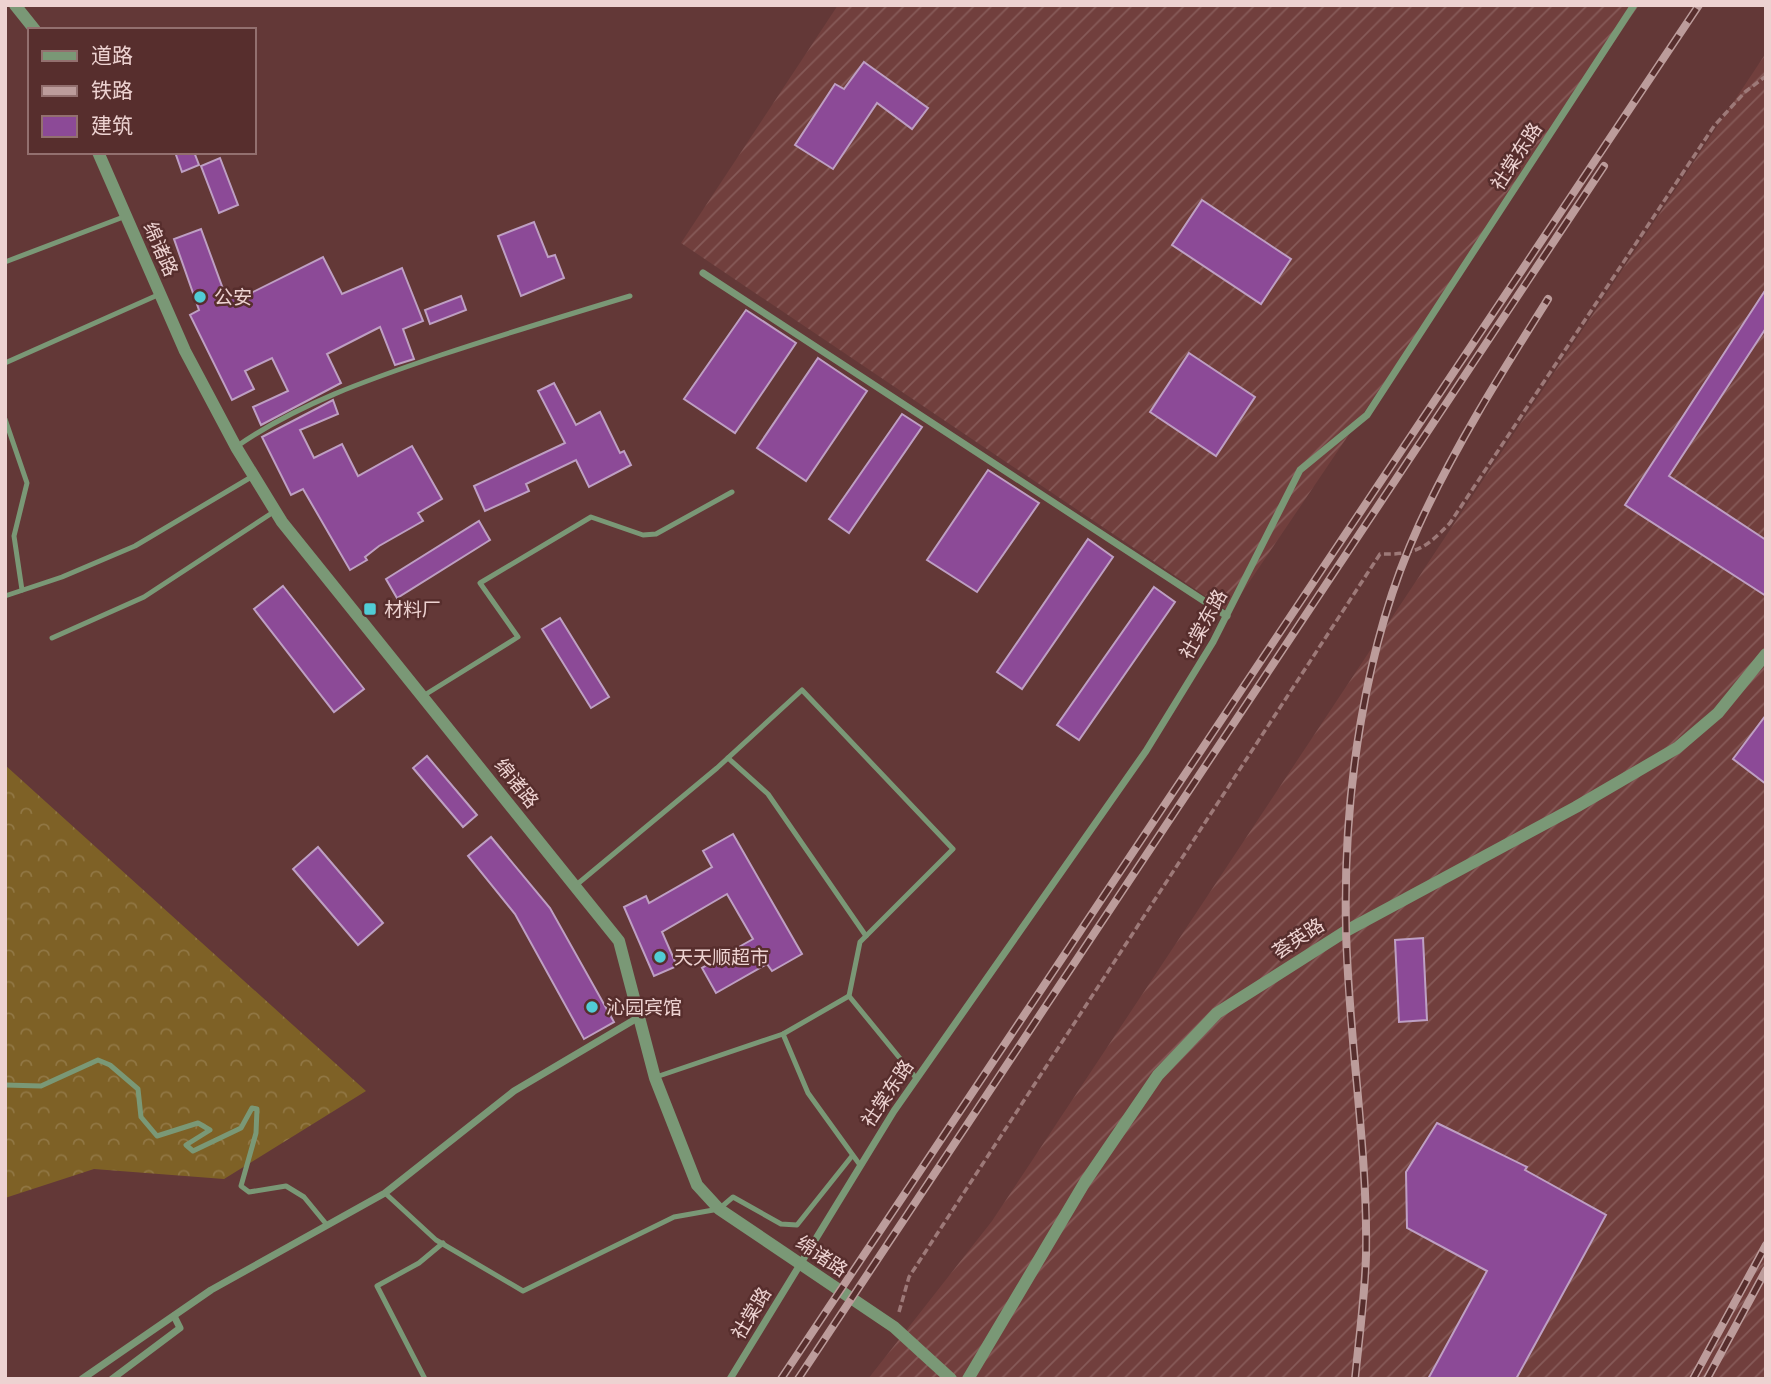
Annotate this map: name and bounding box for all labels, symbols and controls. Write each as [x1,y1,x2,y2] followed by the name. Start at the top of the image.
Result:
[28,28,256,154] legend
[91,43,133,67] text: 道路
[91,78,133,102] text: 铁路
[91,113,133,137] text: 建筑
[1486,118,1546,194] street label: 社棠东路
[139,218,183,280] street label: 绵诸路
[214,286,252,308] place label: 公安
[192,289,208,305] marker: 公安
[1175,585,1231,663] street label: 社棠东路
[384,598,441,620] place label: 材料厂
[362,601,378,617] marker: 材料厂
[491,754,543,812] street label: 绵诸路
[1268,913,1328,963] street label: 荟英路
[674,946,769,968] place label: 天天顺超市
[652,949,668,965] marker: 天天顺超市
[606,996,682,1018] place label: 沁园宾馆
[584,999,600,1015] marker: 沁园宾馆
[857,1055,917,1131] street label: 社棠东路
[792,1231,852,1281] street label: 绵诸路
[727,1283,775,1343] street label: 社棠路

